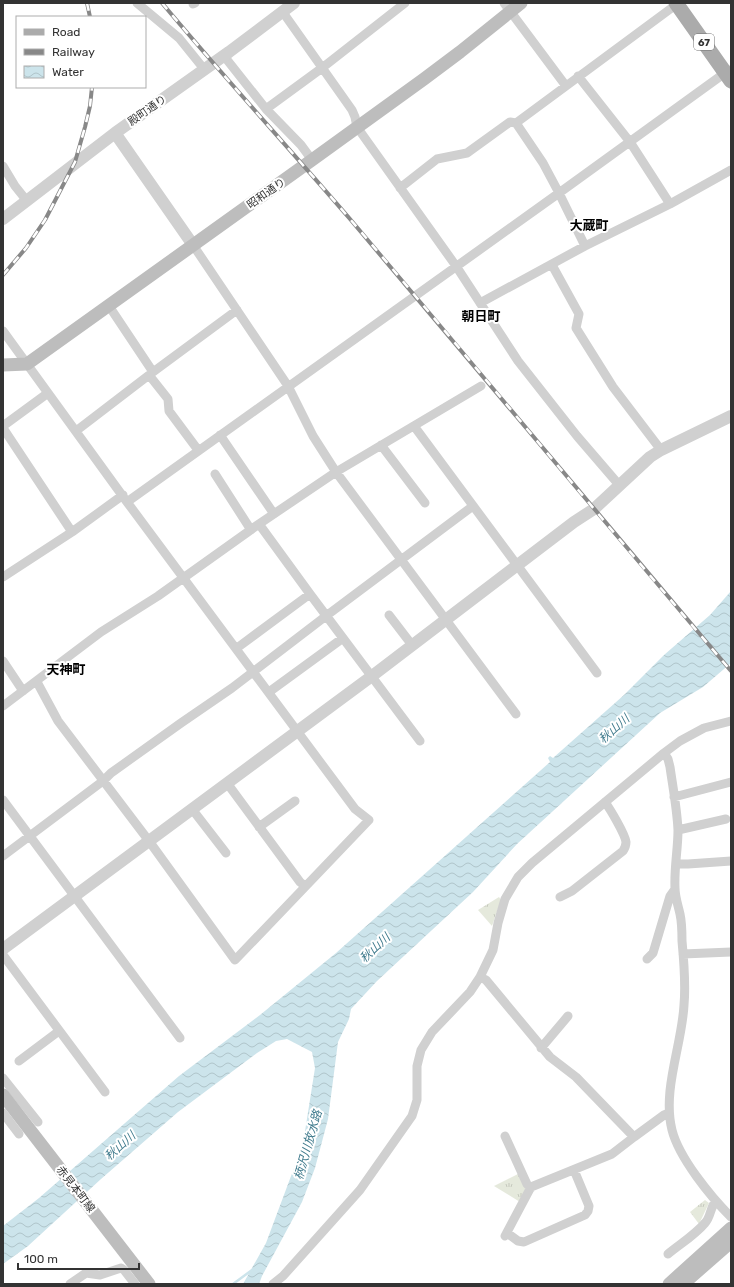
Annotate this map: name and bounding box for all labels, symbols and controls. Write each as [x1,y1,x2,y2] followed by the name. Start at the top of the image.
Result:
[16,16,146,88] legend
[52,25,80,39] text: Road
[694,34,714,50] road number: 67
[52,45,95,59] text: Railway
[52,65,84,79] text: Water
[126,92,169,128] street label: 殿町通り
[245,175,288,211] street label: 昭和通り
[569,218,609,233] district label: 大蔵町
[461,309,501,324] district label: 朝日町
[46,662,86,677] district label: 天神町
[596,710,634,746] water label: 秋山川
[357,929,394,965] water label: 秋山川
[291,1108,325,1182] water label: 柄沢川放水路
[102,1127,140,1163] water label: 秋山川
[54,1164,98,1215] street label: 赤見本町線
[18,1245,139,1271] scale bar
[24,1252,58,1266] text: 100 m

